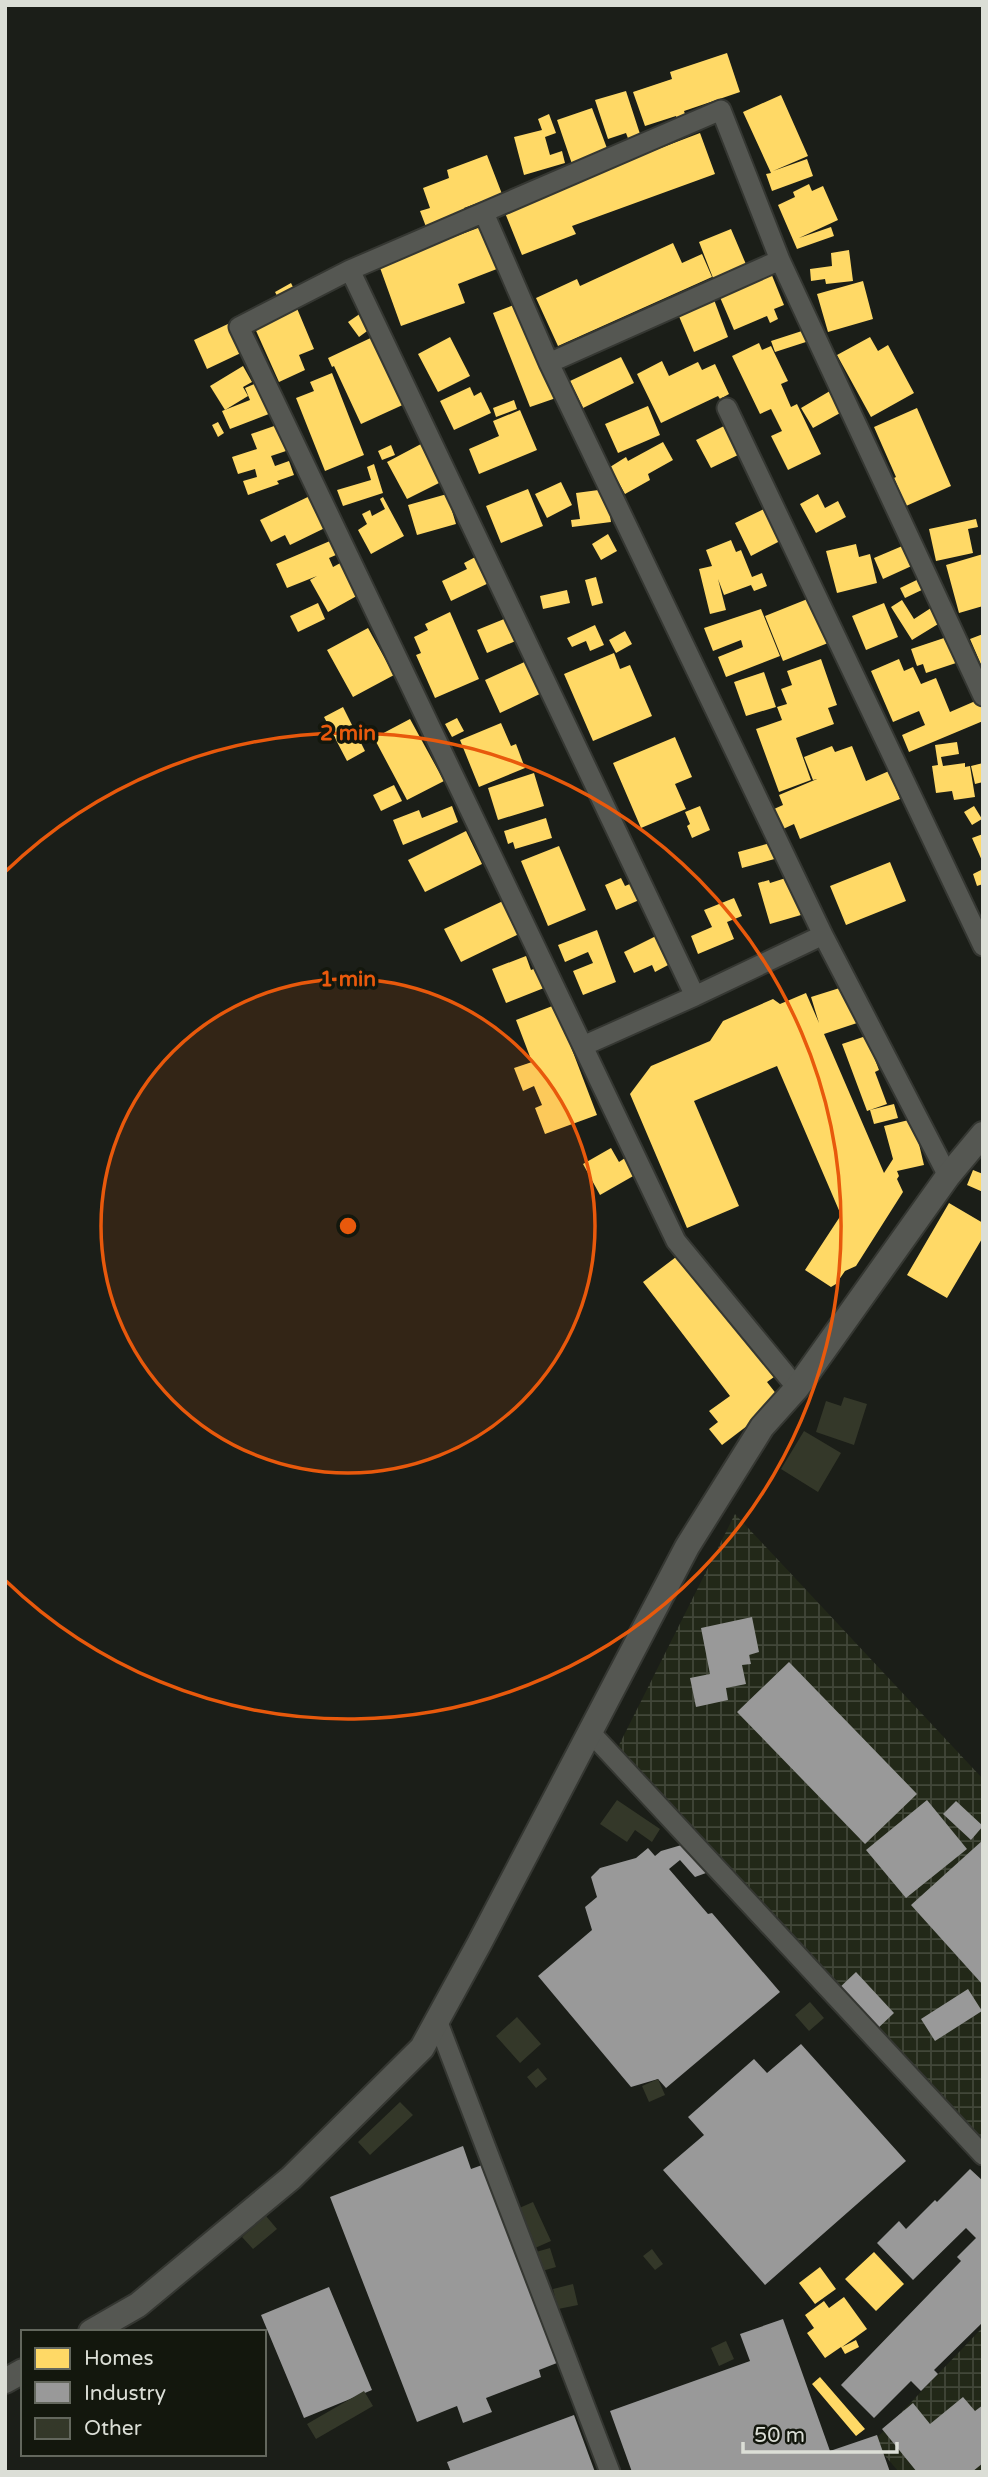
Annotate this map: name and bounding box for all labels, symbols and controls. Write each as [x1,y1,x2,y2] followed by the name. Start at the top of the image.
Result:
[320,721,376,746] text: 2 min
[320,967,376,992] text: 1 min
[336,1214,360,1238] centre of rings
[21,2330,266,2456] legend
[84,2346,154,2371] text: Homes
[84,2381,166,2406] text: Industry
[743,2410,897,2454] scale bar
[84,2416,142,2441] text: Other
[754,2423,805,2448] text: 50 m

